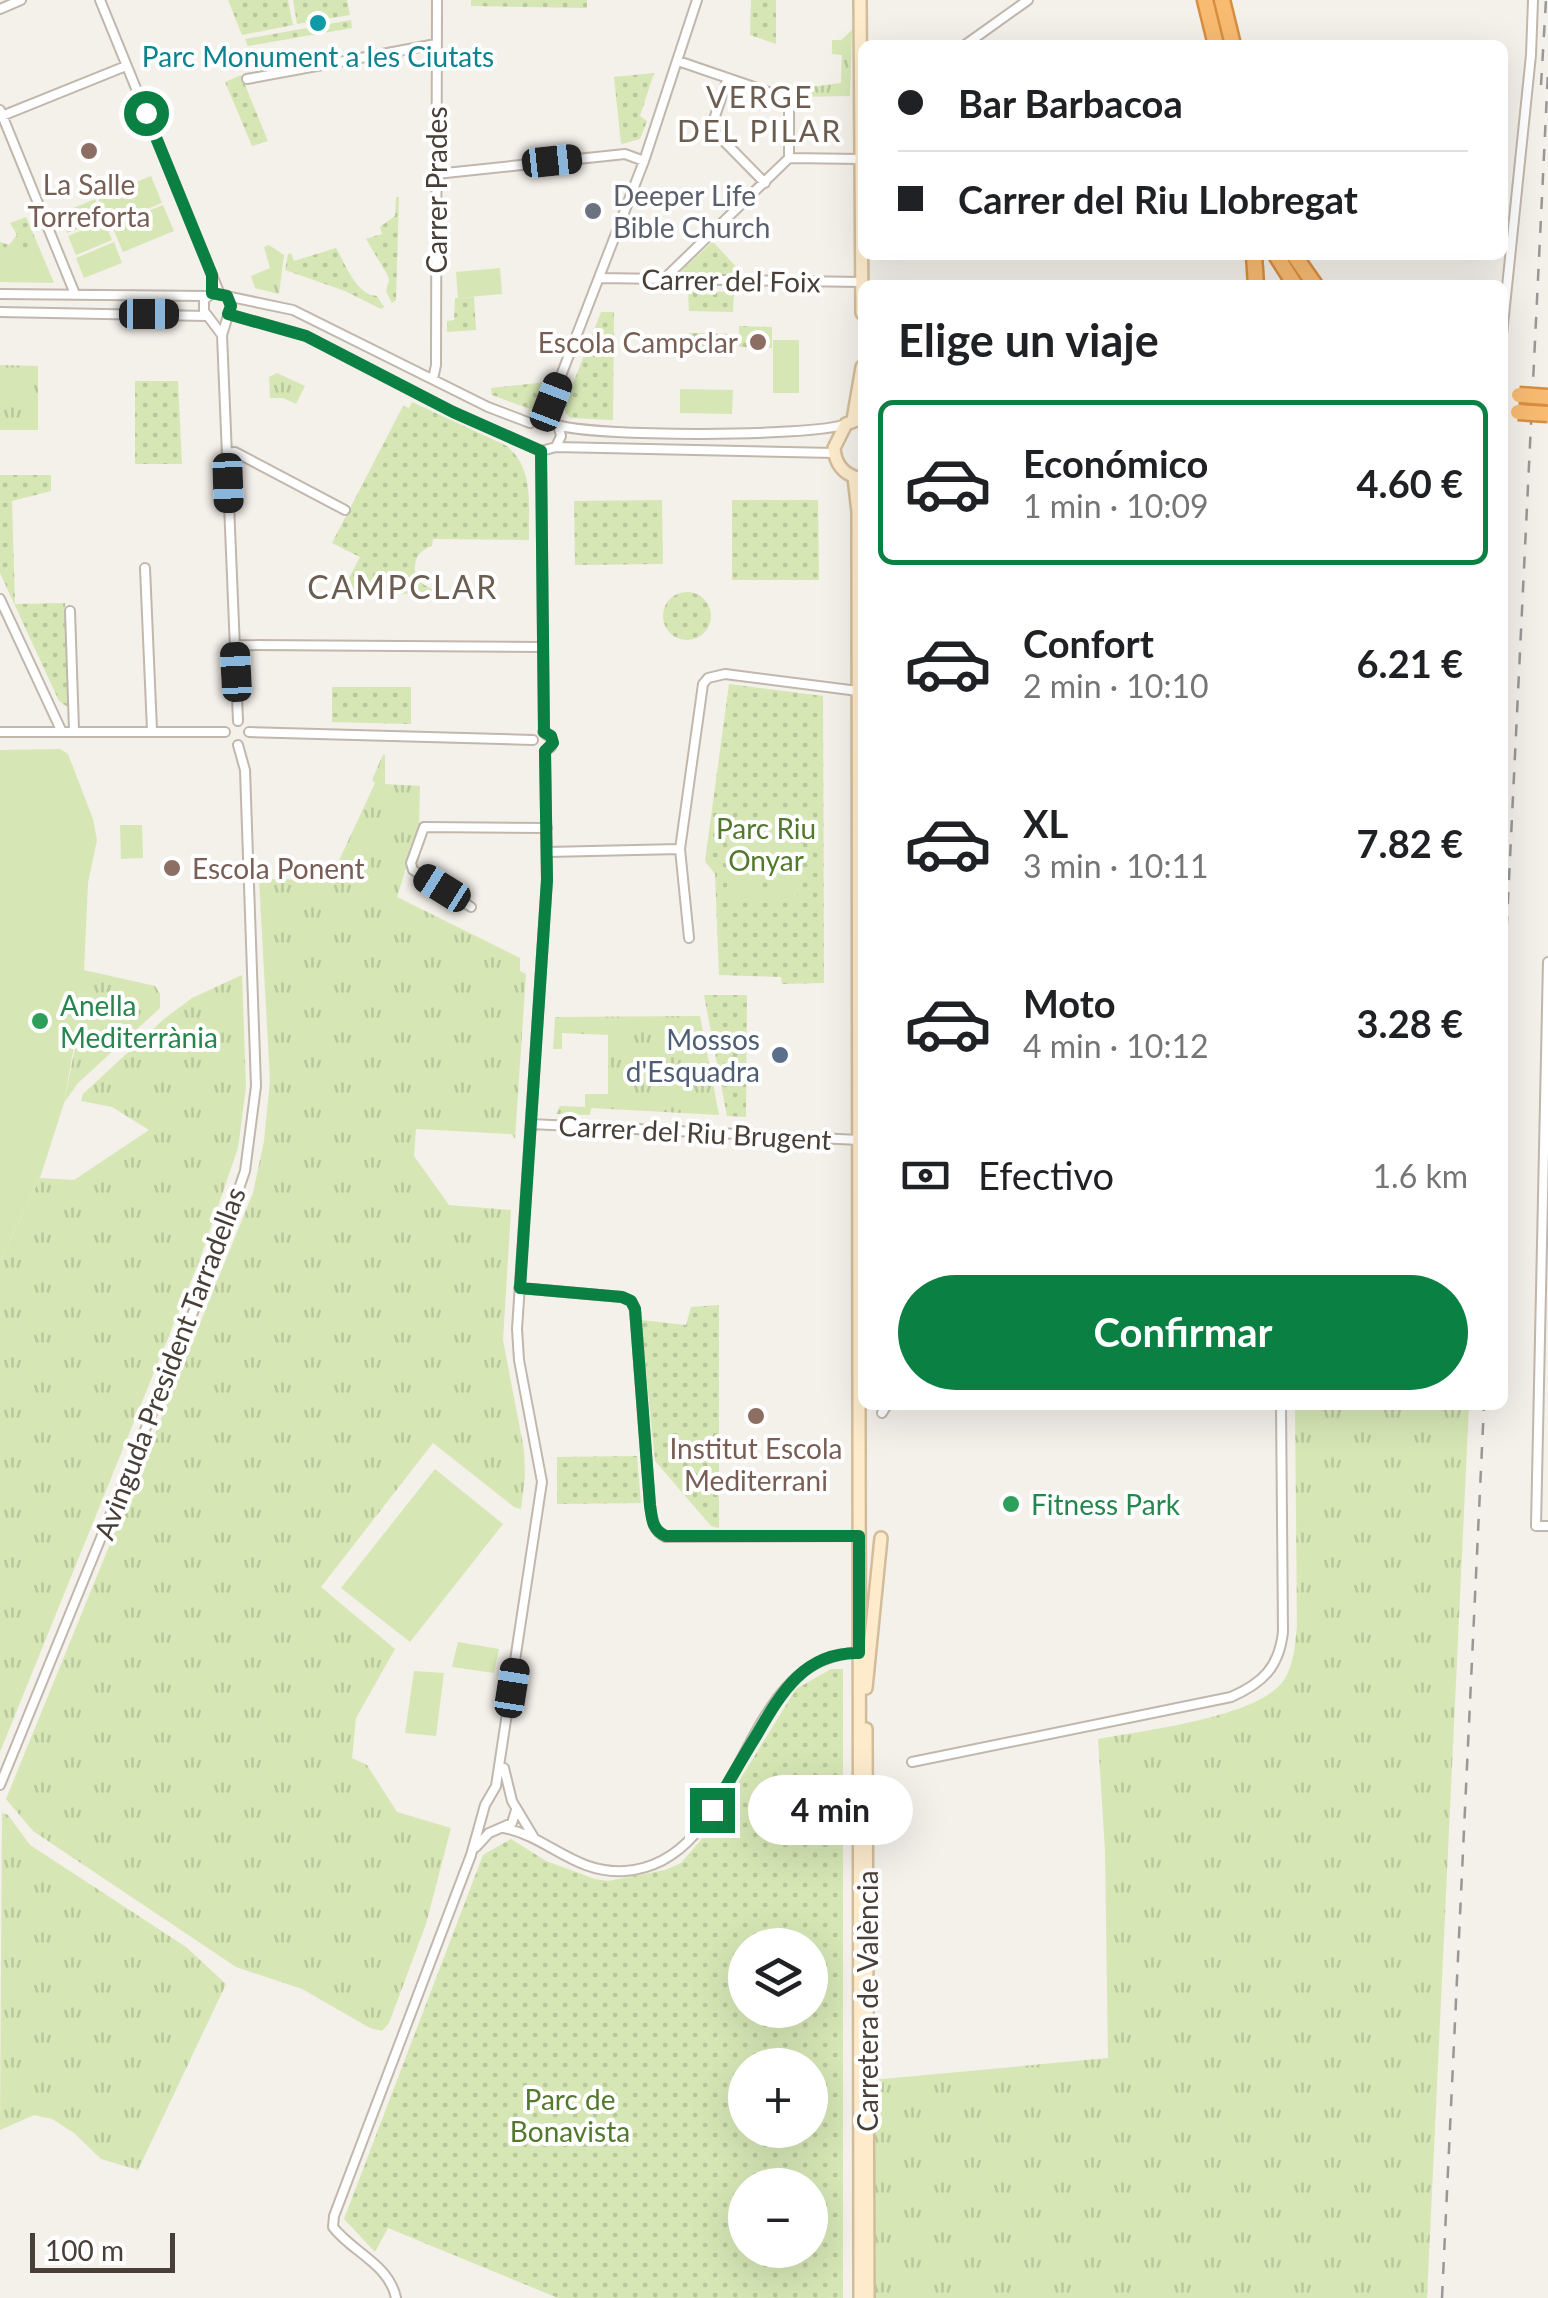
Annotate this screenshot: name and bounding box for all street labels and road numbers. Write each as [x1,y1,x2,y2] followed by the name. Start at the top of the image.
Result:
[419,106,453,274] street label: Carrer Prades
[641,261,821,299] street label: Carrer del Foix
[558,1108,832,1156] street label: Carrer del Riu Brugent
[86,1182,252,1544] street label: Avinguda President Tarradellas
[850,1870,884,2132] street label: Carretera de València

